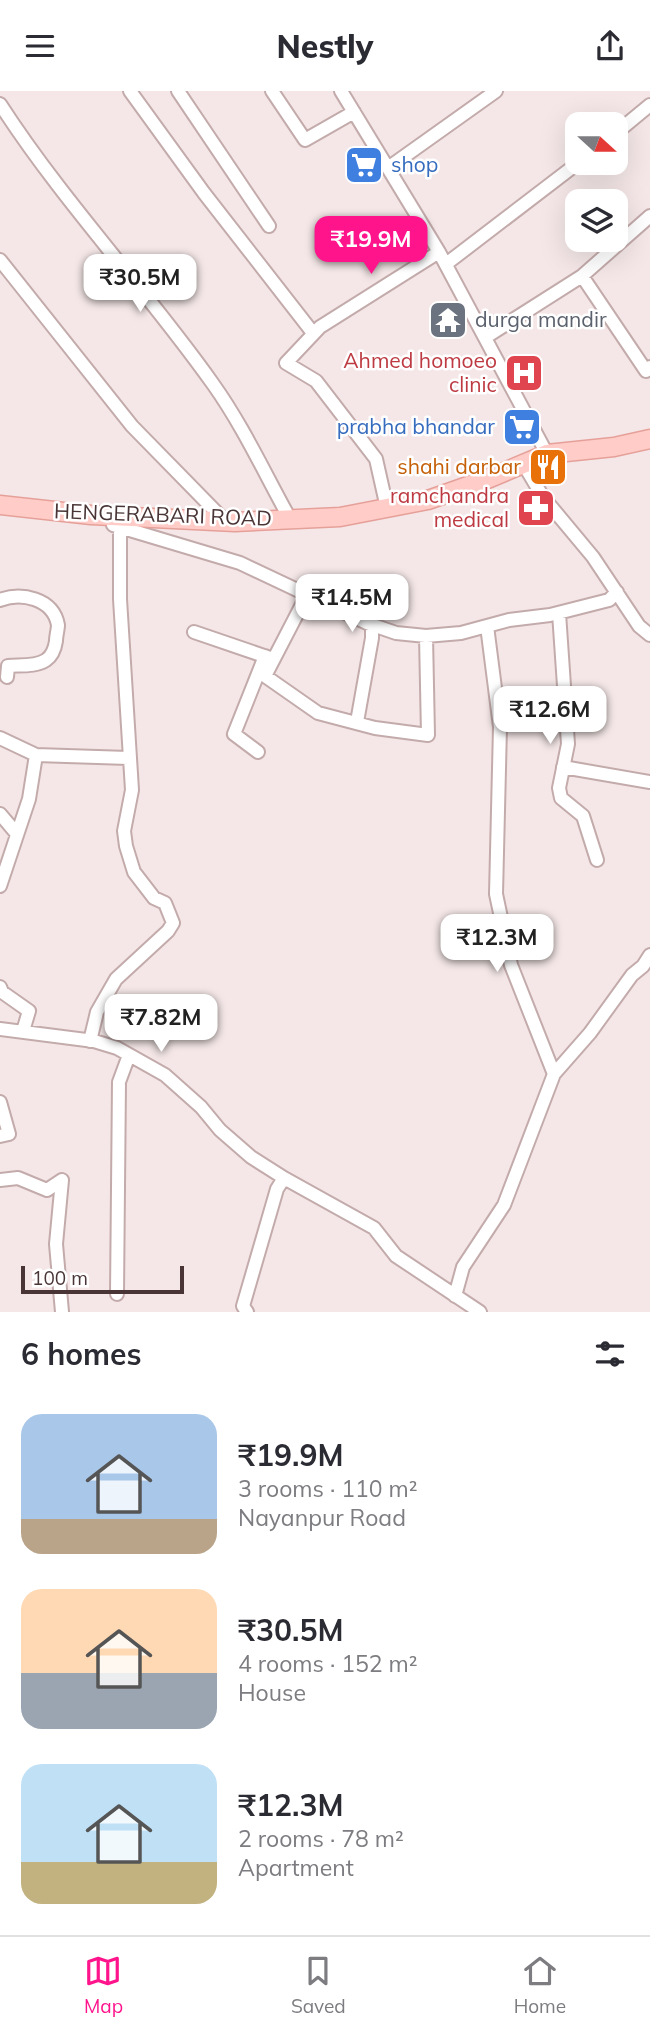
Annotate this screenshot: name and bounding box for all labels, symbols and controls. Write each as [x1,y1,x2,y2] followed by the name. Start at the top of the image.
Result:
[277,26,373,66] text: Nestly
[21,27,59,65] icon: menu
[591,27,629,65] icon: share
[565,112,628,175] north arrow
[565,112,628,252] map controls
[343,144,385,186] supermarket icon: shop
[391,151,438,177] place label: shop
[565,189,628,252] button: layers
[314,216,428,276] pin: ₹19.9M
[331,224,411,253] text: ₹19.9M
[83,255,197,314] pin: ₹30.5M
[100,262,180,291] text: ₹30.5M
[427,299,469,341] temple icon: durga mandir
[475,306,607,332] place label: durga mandir
[343,347,497,397] place label: Ahmed homoeo clinic
[503,352,545,394] hospital icon: Ahmed homoeo clinic
[501,406,543,448] supermarket icon: prabha bhandar
[337,413,495,439] place label: prabha bhandar
[527,446,569,488] restaurant icon: shahi darbar
[397,453,521,479] place label: shahi darbar
[390,482,509,532] place label: ramchandra medical
[515,487,557,529] pharmacy icon: ramchandra medical
[54,497,272,531] street label: HENGERABARI ROAD
[295,575,409,634] pin: ₹14.5M
[312,582,392,611] text: ₹14.5M
[493,687,607,746] pin: ₹12.6M
[510,694,590,723] text: ₹12.6M
[440,915,554,974] pin: ₹12.3M
[457,922,537,951] text: ₹12.3M
[104,995,218,1054] pin: ₹7.82M
[121,1002,201,1031] text: ₹7.82M
[21,1263,184,1295] scale bar
[32,1266,88,1290] text: 100 m
[21,1335,142,1373] text: 6 homes
[591,1335,629,1373] icon: filters
[238,1436,344,1474] text: ₹19.9M
[77,1442,161,1526] icon: home
[238,1474,418,1503] text: 3 rooms · 110 m²
[238,1503,406,1532] text: Nayanpur Road
[238,1611,344,1649] text: ₹30.5M
[77,1617,161,1701] icon: home
[238,1649,418,1678] text: 4 rooms · 152 m²
[238,1678,306,1707] text: House
[238,1786,344,1824] text: ₹12.3M
[77,1792,161,1876] icon: home
[238,1824,404,1853] text: 2 rooms · 78 m²
[238,1853,354,1882] text: Apartment
[84,1952,123,2018] tab: Map
[291,1952,346,2018] tab: Saved
[514,1952,566,2018] tab: Home

